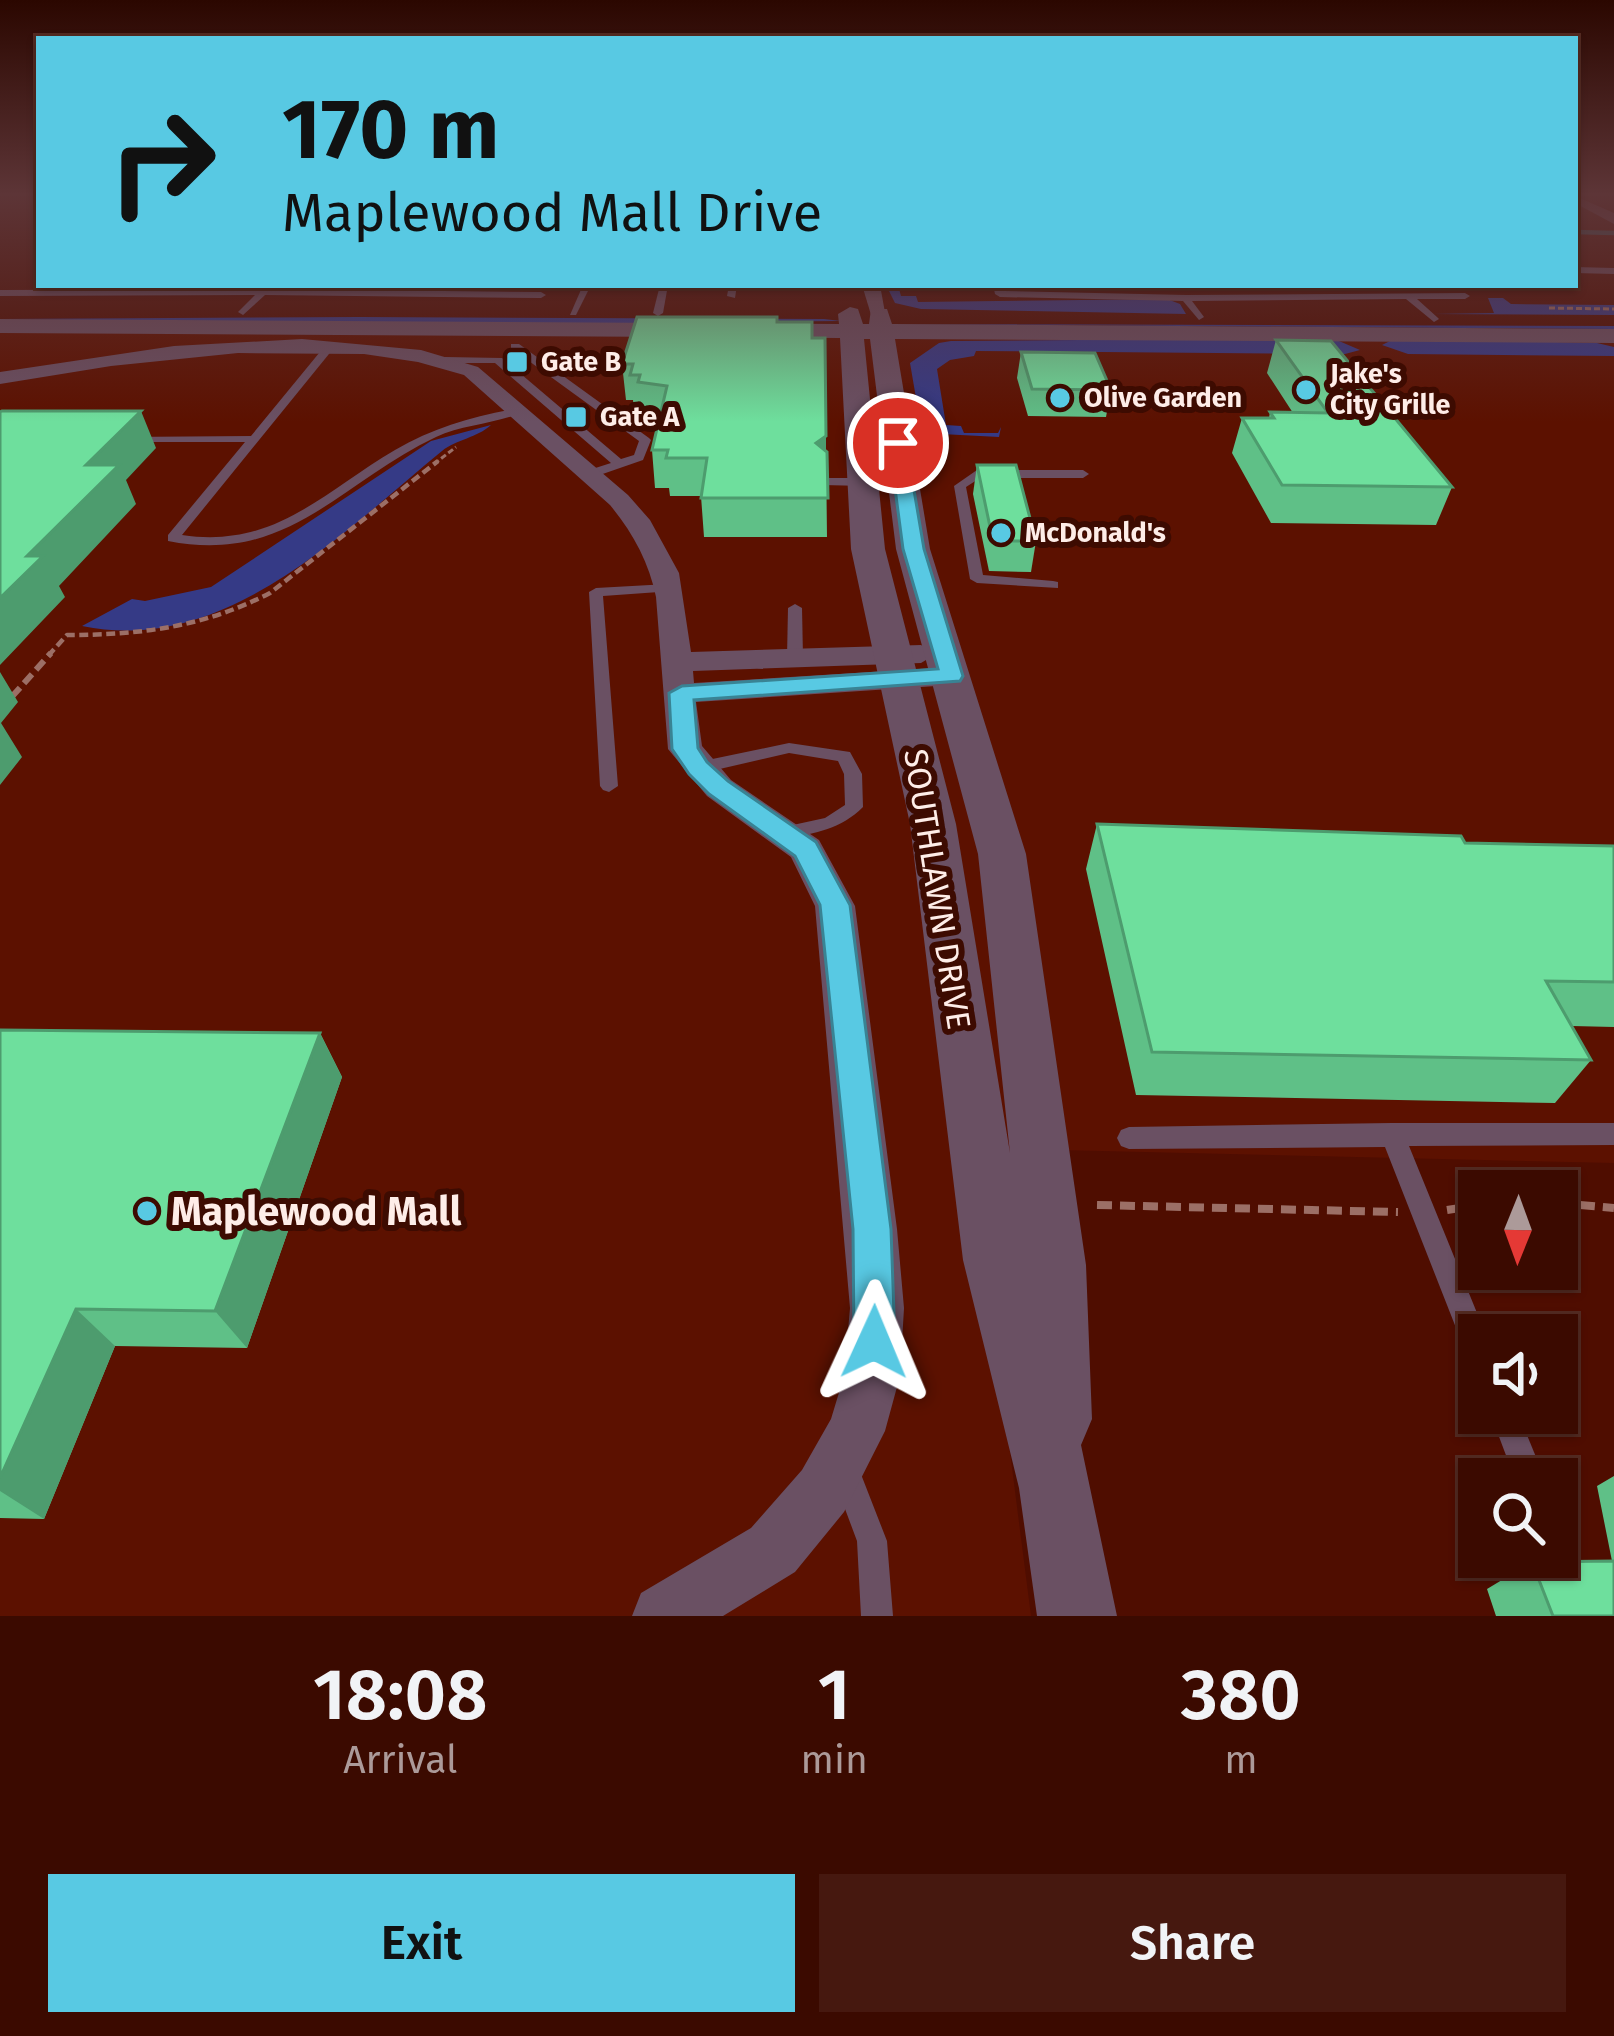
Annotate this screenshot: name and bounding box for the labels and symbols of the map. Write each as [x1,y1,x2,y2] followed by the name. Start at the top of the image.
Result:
[541,346,621,378] place label: Gate B
[504,349,530,375] marker: Gate B
[1329,358,1451,421] place label: Jake's City Grille
[1293,377,1319,403] marker: Jake's City Grille
[1084,382,1242,414] place label: Olive Garden
[1047,385,1073,411] marker: Olive Garden
[847,392,949,494] pin
[600,401,680,433] place label: Gate A
[563,404,589,430] marker: Gate A
[1025,517,1166,549] place label: McDonald's
[988,520,1014,546] marker: McDonald's
[895,746,979,1032] street label: SOUTHLAWN DRIVE
[1458,1170,1578,1290] north arrow
[171,1189,462,1235] place label: Maplewood Mall
[134,1198,160,1224] marker: Maplewood Mall
[811,1279,937,1405] position arrow

